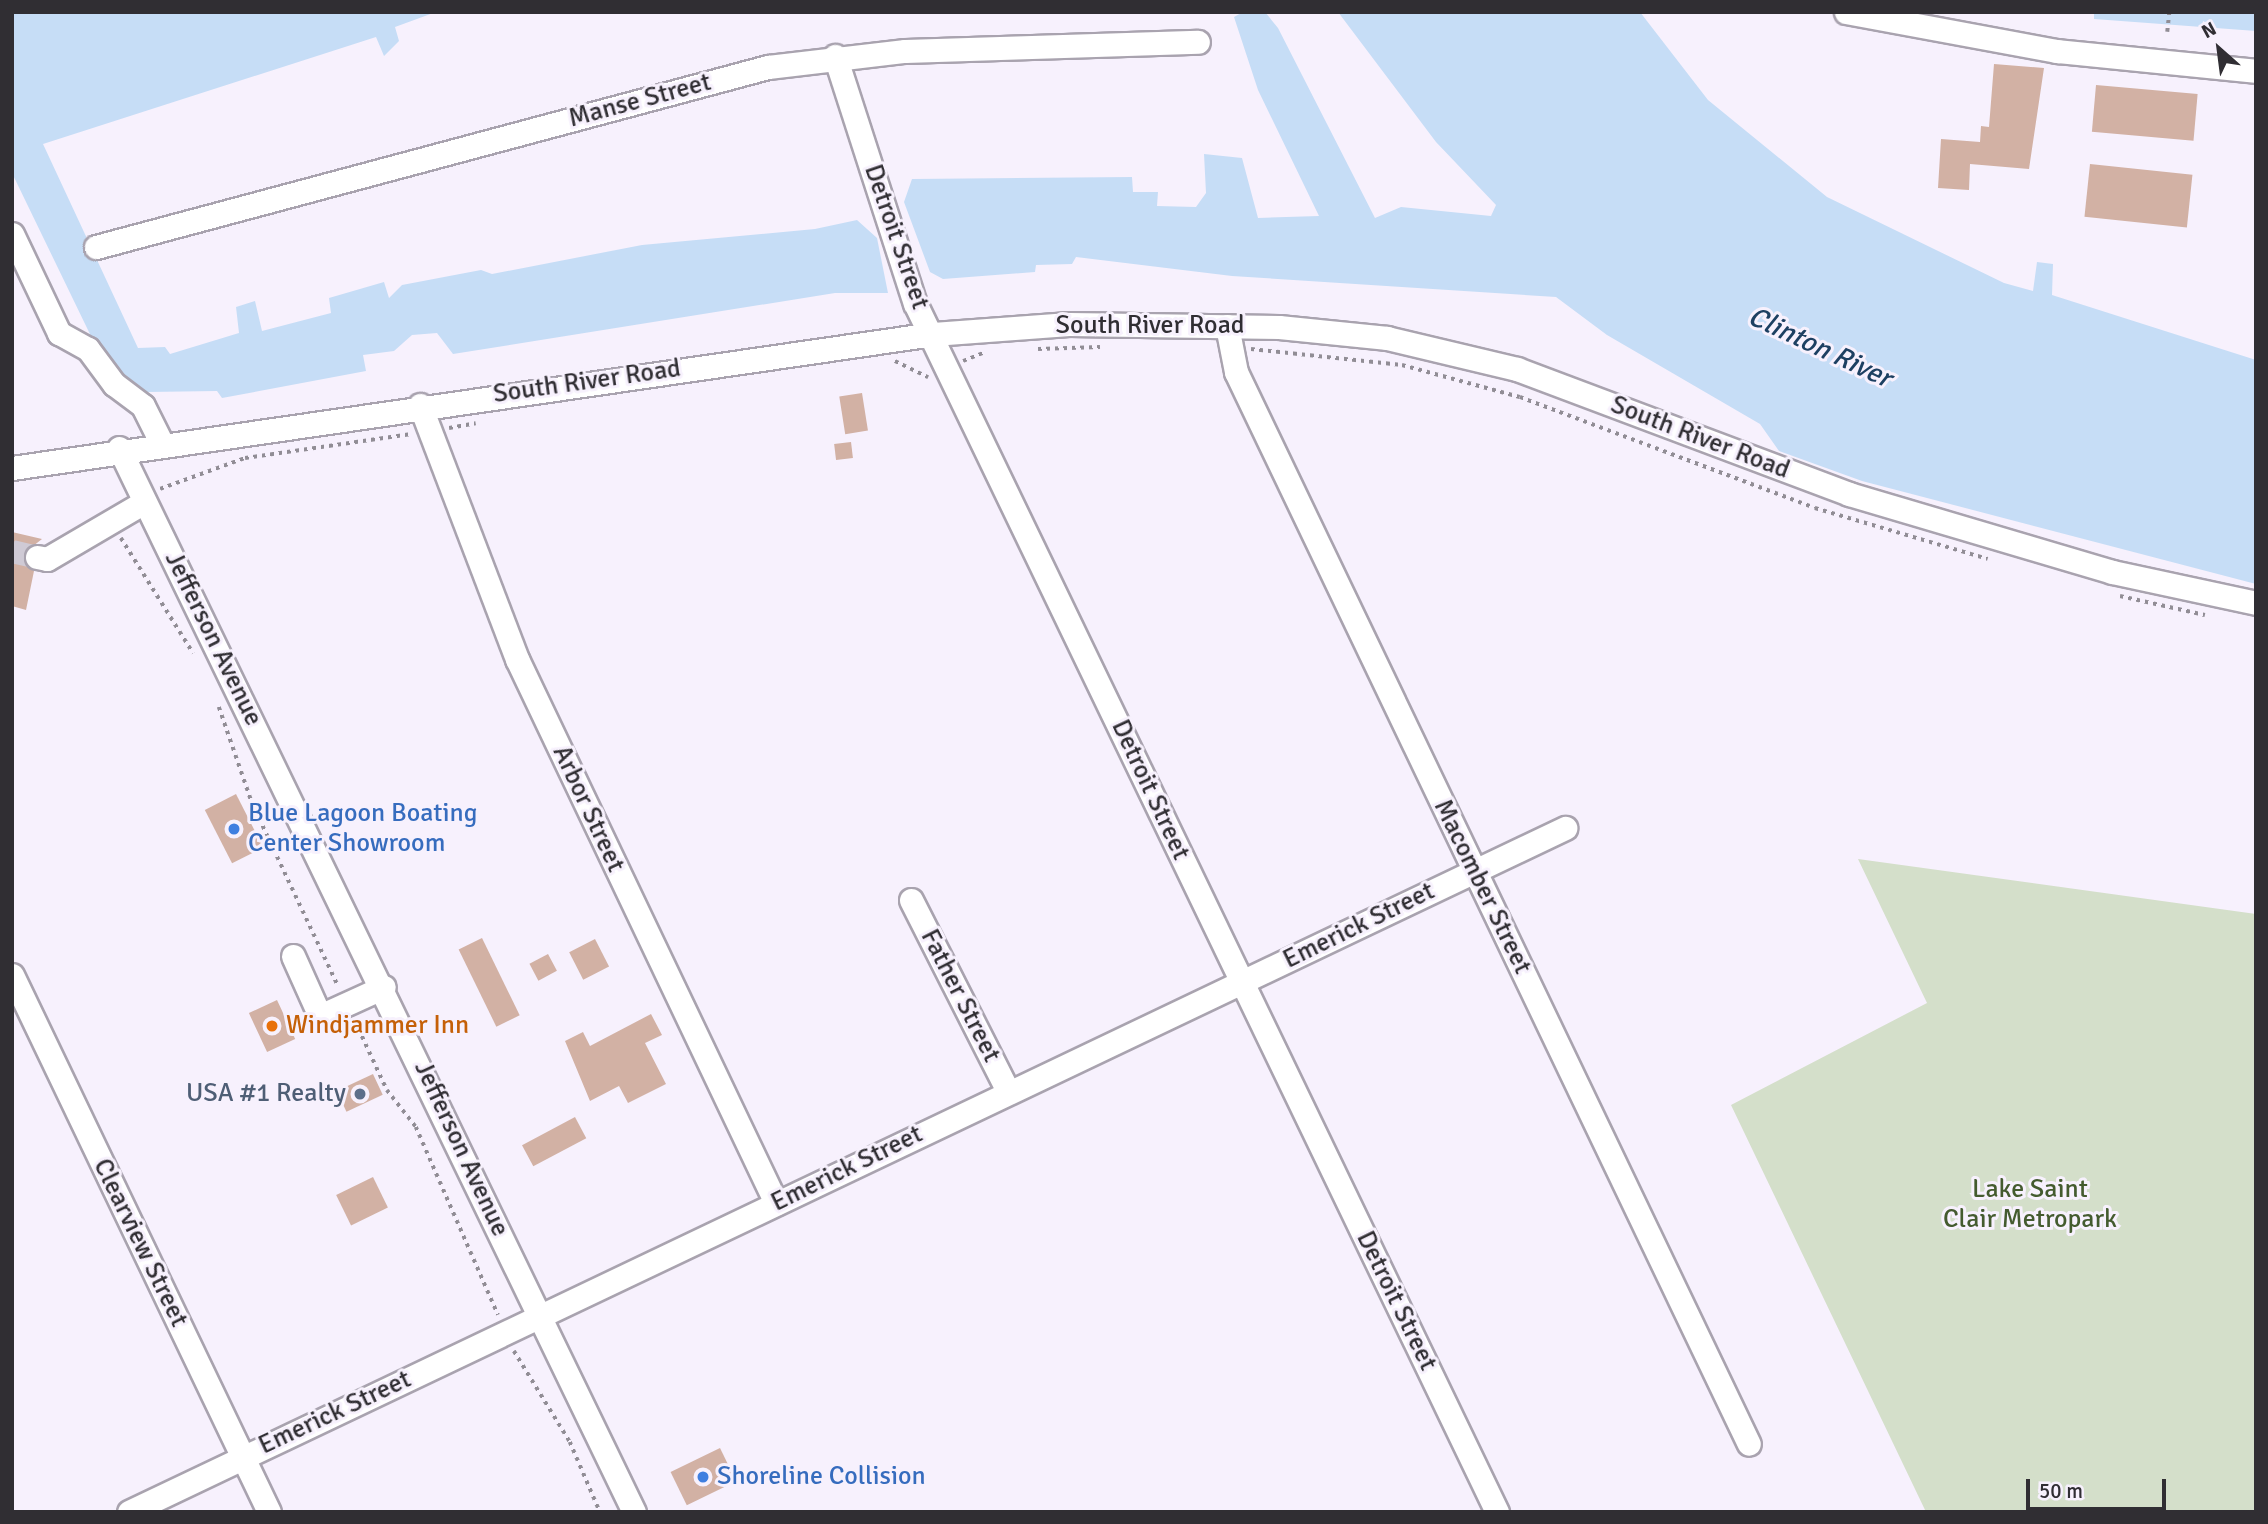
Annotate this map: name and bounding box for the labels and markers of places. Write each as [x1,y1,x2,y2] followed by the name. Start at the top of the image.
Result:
[248,798,477,860] place label: Blue Lagoon Boating Center Showroom
[226,821,242,837] marker: Blue Lagoon Boating Center Showroom
[286,1010,469,1042] place label: Windjammer Inn
[264,1018,280,1034] marker: Windjammer Inn
[186,1078,346,1110] place label: USA #1 Realty
[352,1086,368,1102] marker: USA #1 Realty
[717,1461,926,1493] place label: Shoreline Collision
[695,1469,711,1485] marker: Shoreline Collision

